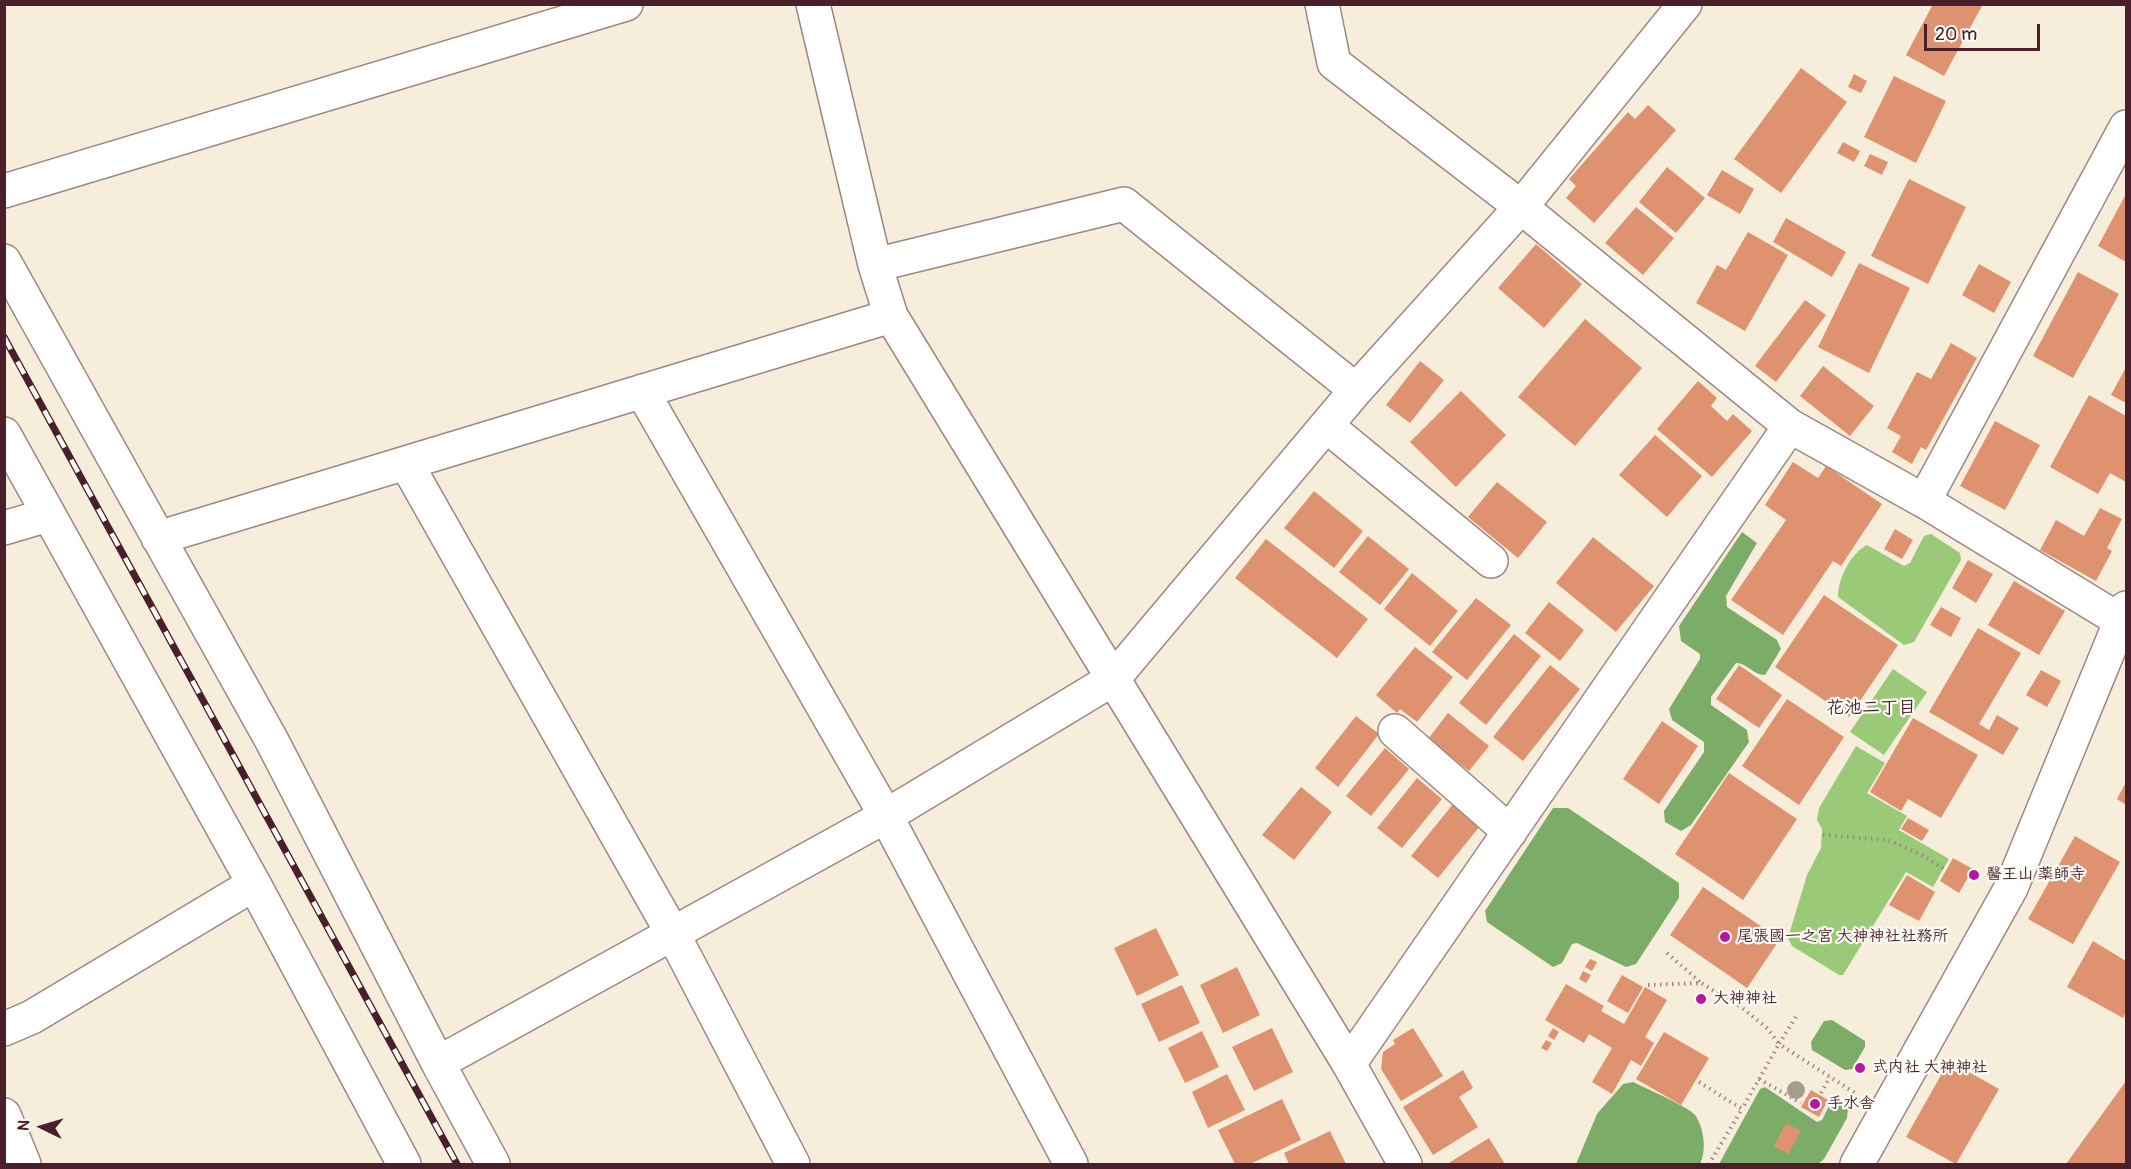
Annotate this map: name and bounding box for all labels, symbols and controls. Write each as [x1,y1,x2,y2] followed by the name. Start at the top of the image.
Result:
[1927,12,2042,50] scale bar
[1935,23,1977,46] text: 20 m
[1826,697,1916,719] district label: 花池二丁目
[1986,865,2085,885] place label: 醫王山 薬師寺
[1967,868,1981,882] marker: 醫王山 薬師寺
[1737,927,1948,947] place label: 尾張國一之宮 大神神社社務所
[1718,930,1732,944] marker: 尾張國一之宮 大神神社社務所
[1713,989,1777,1009] place label: 大神神社
[1694,992,1708,1006] marker: 大神神社
[1872,1058,1987,1078] place label: 式内社 大神神社
[1853,1061,1867,1075] marker: 式内社 大神神社
[1827,1094,1875,1114] place label: 手水舎
[12,1097,72,1157] north arrow
[1808,1097,1822,1111] marker: 手水舎
[14,1119,35,1132] text: N

